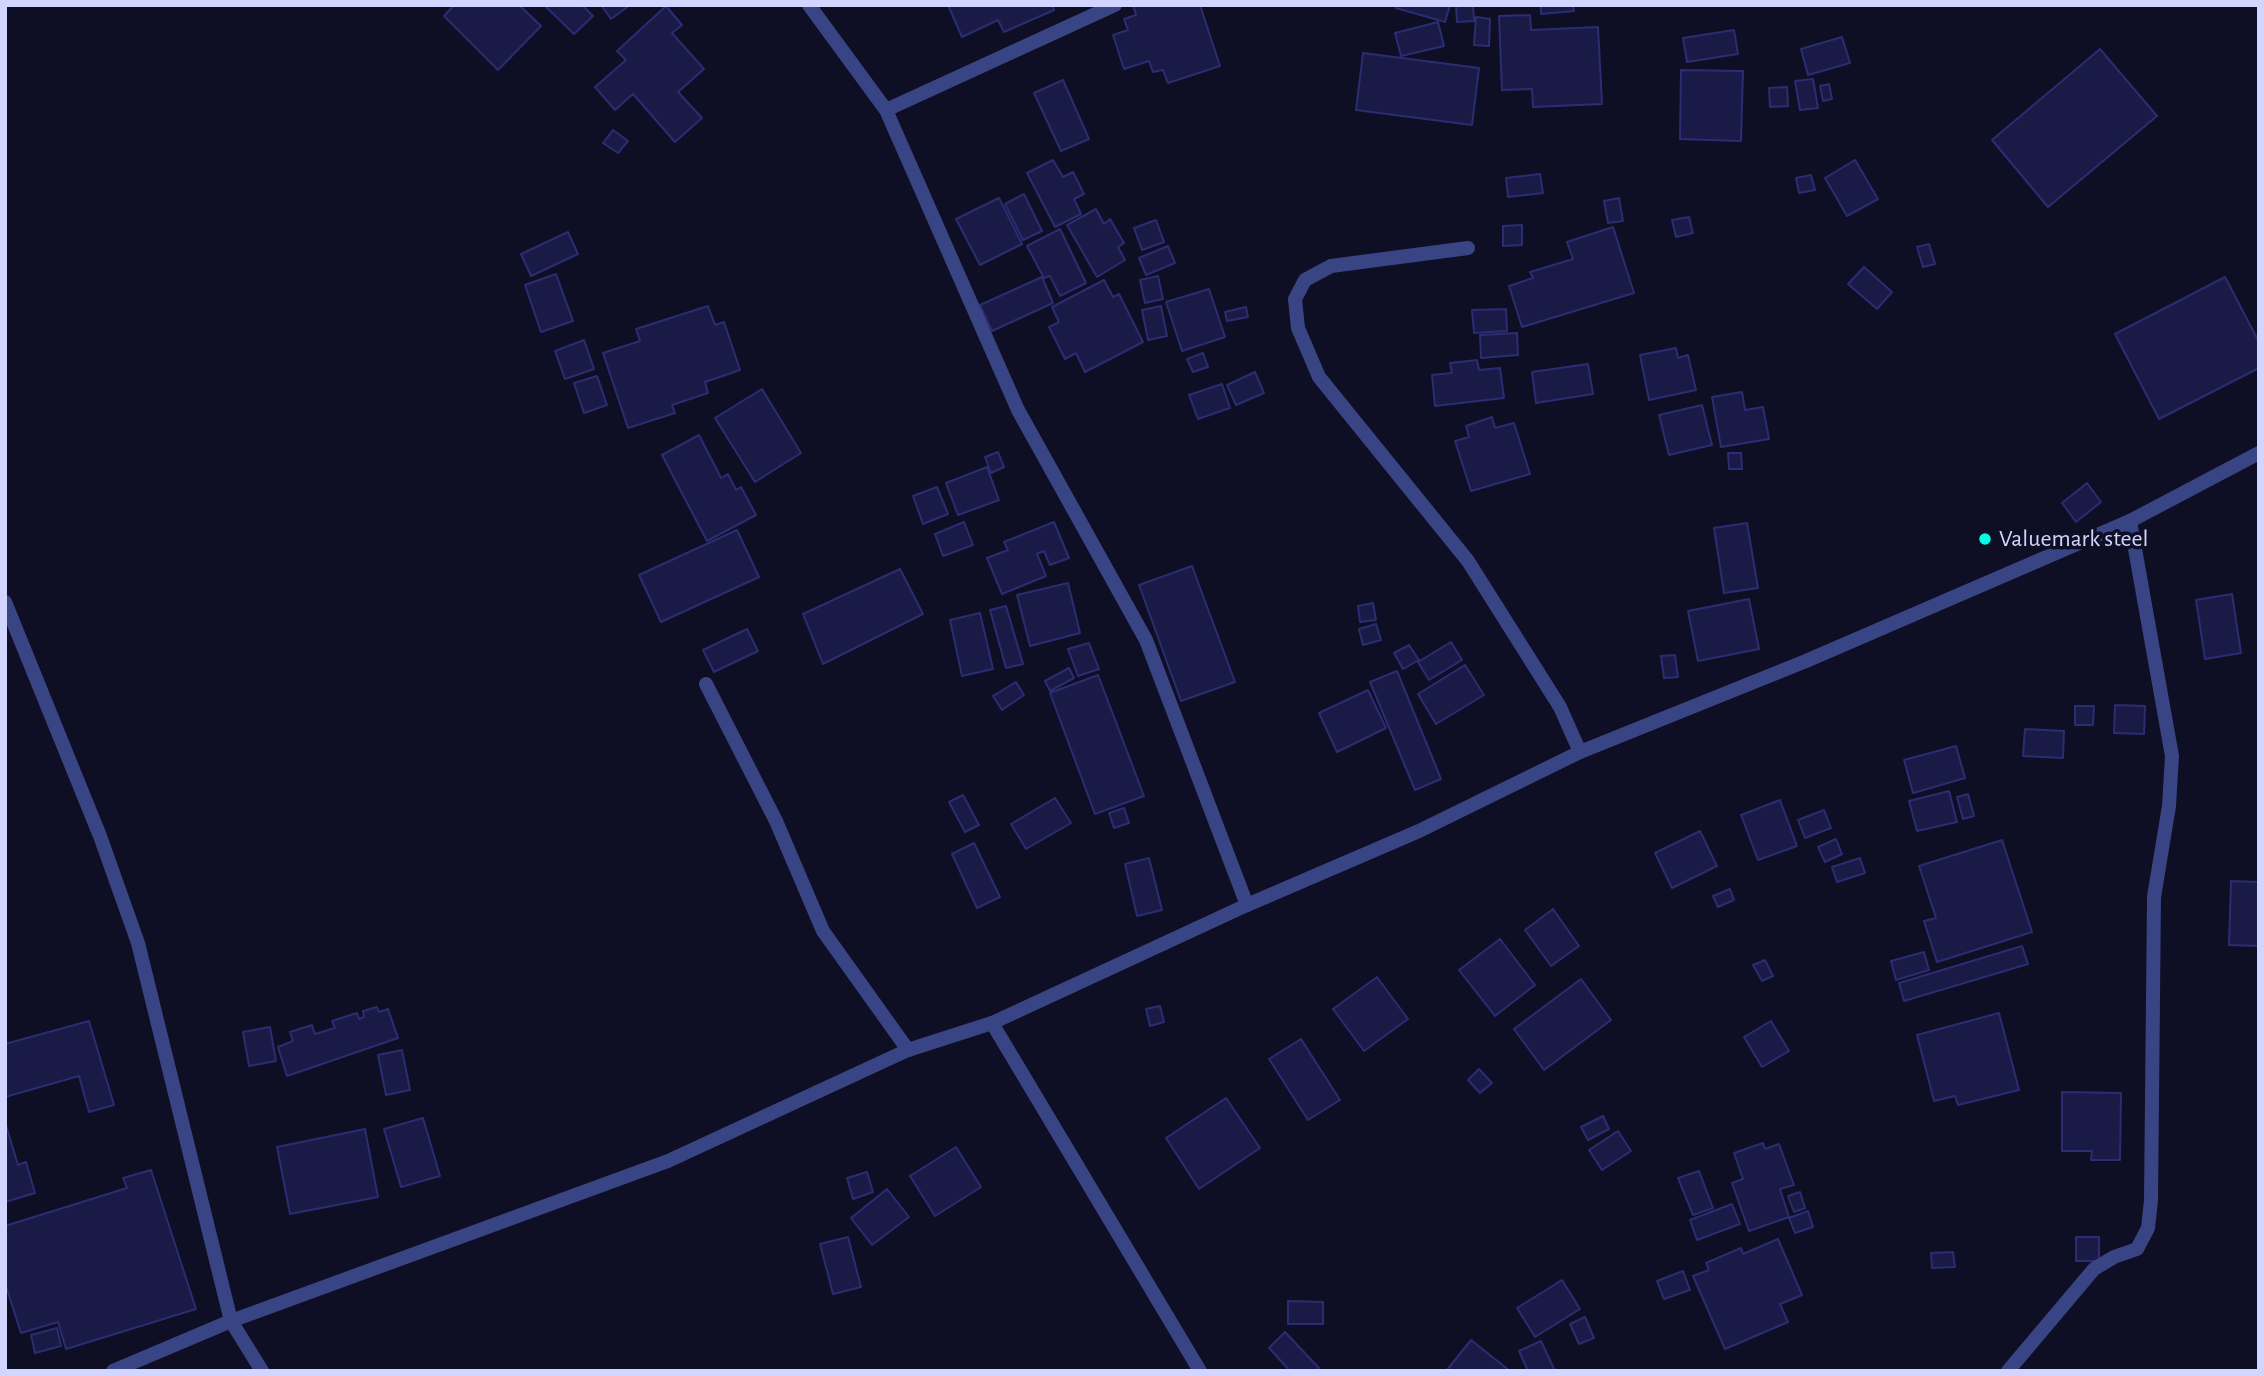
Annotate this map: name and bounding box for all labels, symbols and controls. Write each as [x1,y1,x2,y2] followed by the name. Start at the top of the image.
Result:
[1999,525,2149,553] place label: Valuemark steel
[1977,531,1993,547] marker: Valuemark steel

